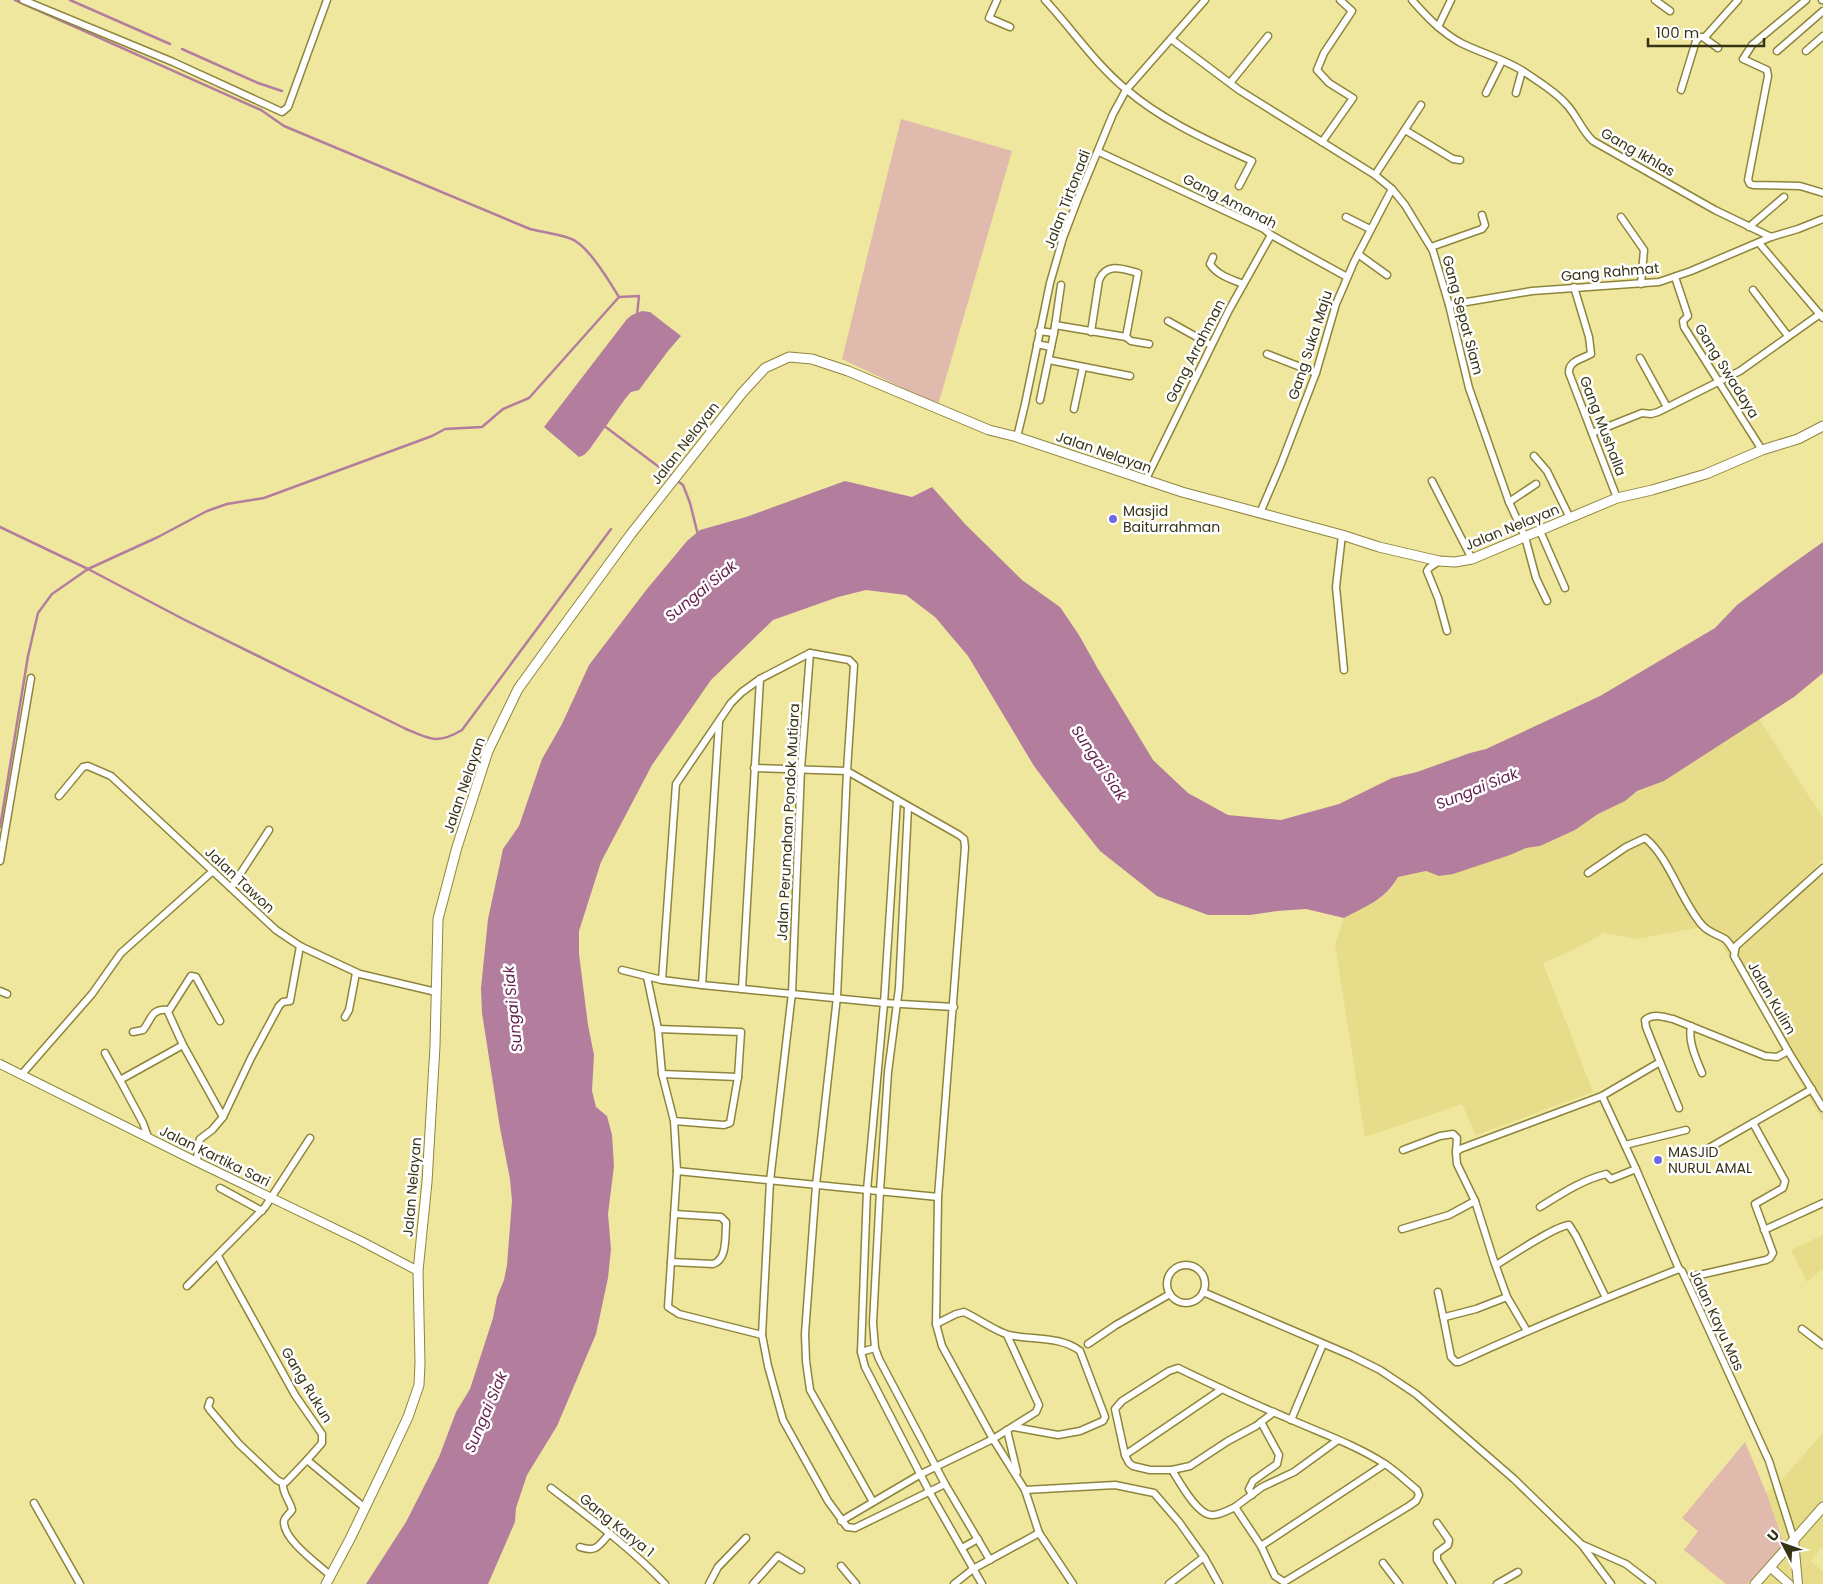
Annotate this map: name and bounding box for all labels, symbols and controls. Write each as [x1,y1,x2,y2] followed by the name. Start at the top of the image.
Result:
[1648,15,1764,47] scale bar
[1656,22,1699,43] text: 100 m
[1597,123,1679,181] street label: Gang Ikhlas
[1039,147,1095,251] street label: Jalan Tirtonadi
[1179,169,1281,233] street label: Gang Amanah
[1437,253,1489,377] street label: Gang Sepat Siam
[1560,258,1660,286] street label: Gang Rahmat
[1283,288,1337,402] street label: Gang Suka Maju
[1160,296,1230,406] street label: Gang Arrahman
[1690,320,1764,422] street label: Gang Swadaya
[1575,373,1631,479] street label: Gang Mushalla
[646,397,724,489] street label: Jalan Nelayan
[1053,426,1155,478] street label: Jalan Nelayan
[1462,499,1562,555] street label: Jalan Nelayan
[1123,501,1220,537] place label: Masjid Baiturrahman
[1107,513,1119,525] marker: Masjid Baiturrahman
[660,554,742,626] water label: Sungai Siak
[772,703,804,941] street label: Jalan Perumahan Pondok Mutiara
[1066,721,1133,806] water label: Sungai Siak
[438,734,490,836] street label: Jalan Nelayan
[1433,762,1522,815] water label: Sungai Siak
[201,842,279,918] street label: Jalan Tawon
[1743,958,1801,1038] street label: Jalan Kulim
[497,964,527,1053] water label: Sungai Siak
[156,1121,274,1191] street label: Jalan Kartika Sari
[398,1136,426,1238] street label: Jalan Nelayan
[1668,1142,1752,1178] place label: MASJID NURUL AMAL
[1652,1154,1664,1166] marker: MASJID NURUL AMAL
[1685,1266,1749,1374] street label: Jalan Kayu Mas
[277,1343,337,1427] street label: Gang Rukun
[459,1367,513,1456] water label: Sungai Siak
[575,1489,659,1561] street label: Gang Karya 1
[1758,1519,1808,1569] north arrow
[1762,1525,1784,1546] text: U

